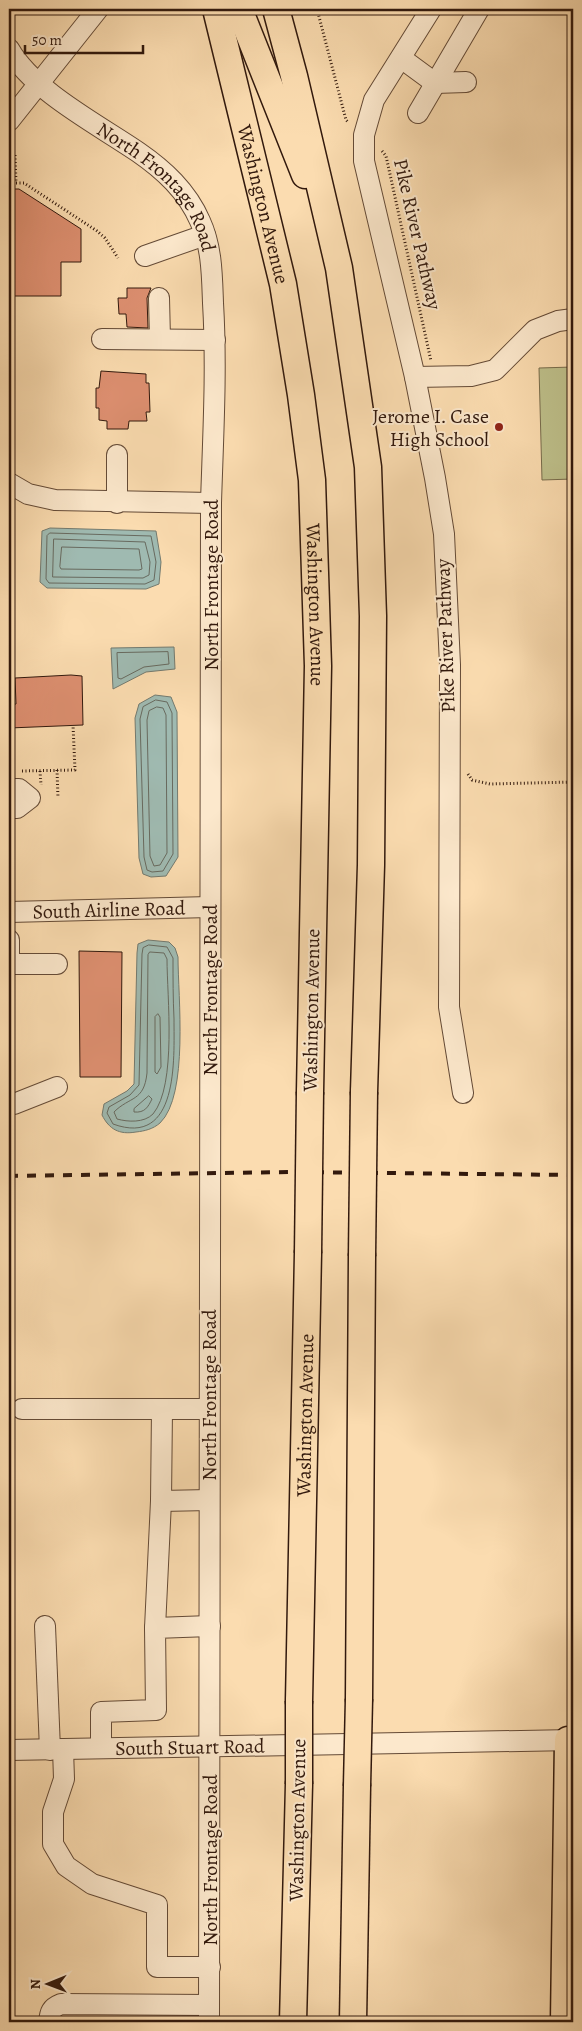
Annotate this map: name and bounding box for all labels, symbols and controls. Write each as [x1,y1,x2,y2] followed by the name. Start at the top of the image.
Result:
[25,22,142,54] scale bar
[32,30,62,50] text: 50 m
[92,116,222,254] street label: North Frontage Road
[230,121,295,287] street label: Washington Avenue
[387,156,448,313] street label: Pike River Pathway
[372,403,489,453] place label: Jerome I. Case High School
[493,421,505,433] marker: Jerome I. Case High School
[198,499,225,671] street label: North Frontage Road
[299,522,331,686] street label: Washington Avenue
[429,557,462,714] street label: Pike River Pathway
[32,895,186,925] street label: South Airline Road
[197,904,224,1076] street label: North Frontage Road
[297,928,326,1093] street label: Washington Avenue
[196,1309,223,1481] street label: North Frontage Road
[290,1333,320,1498] street label: Washington Avenue
[115,1732,265,1762] street label: South Stuart Road
[283,1738,312,1903] street label: Washington Avenue
[197,1774,224,1946] street label: North Frontage Road
[22,1958,72,2008] north arrow
[26,1979,45,1989] text: N

